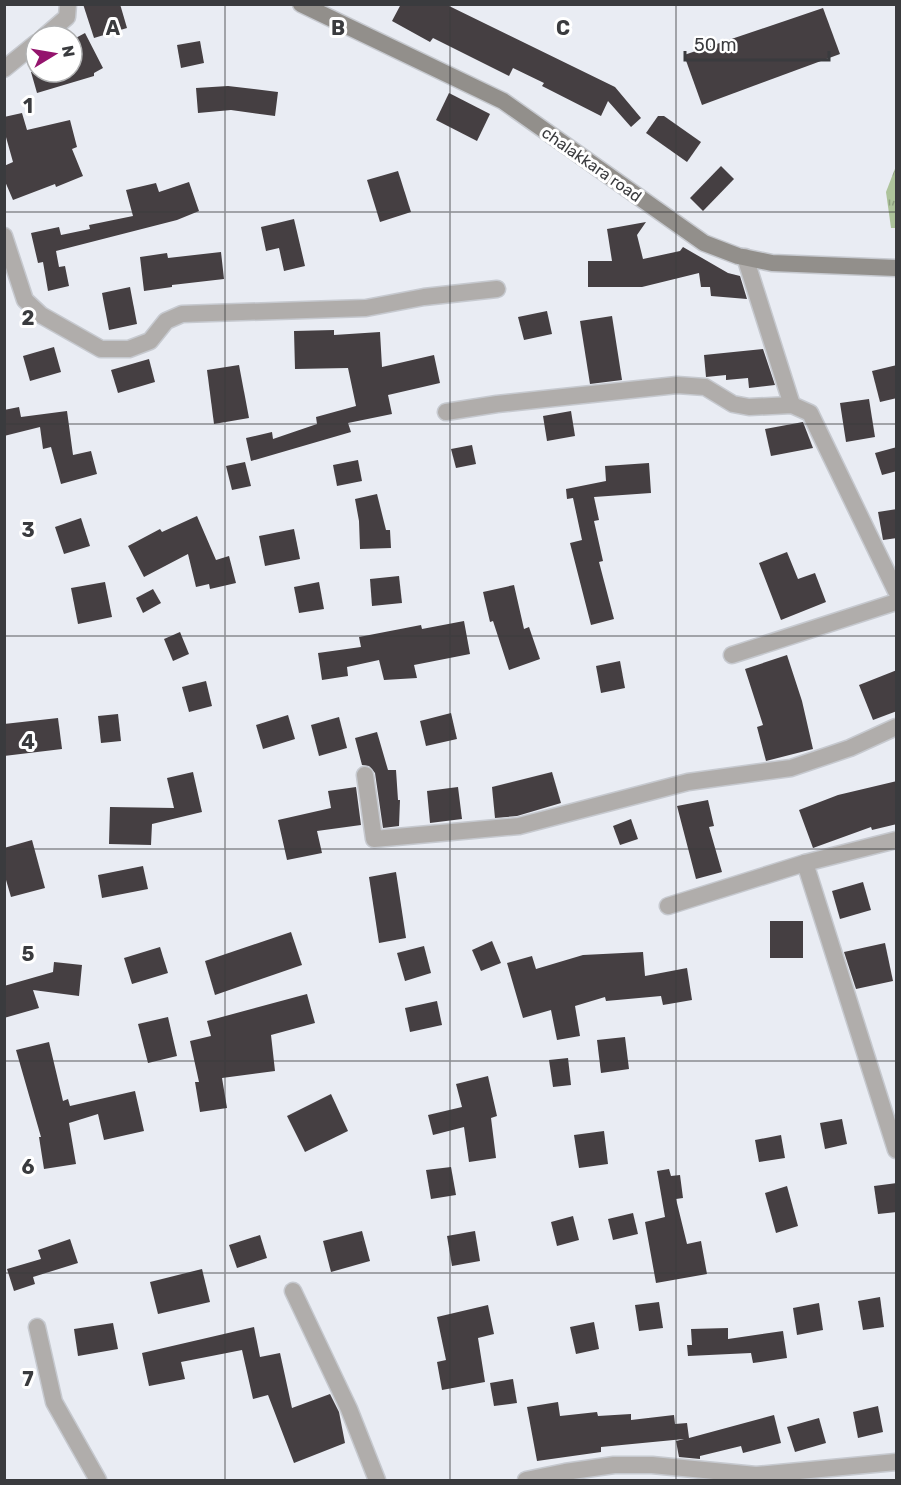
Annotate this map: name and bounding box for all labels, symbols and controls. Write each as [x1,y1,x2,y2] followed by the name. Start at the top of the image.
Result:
[106,16,121,40] text: A
[331,16,345,40] text: B
[556,16,570,40] text: C
[24,24,84,84] north arrow
[685,24,829,62] scale bar
[694,34,737,56] text: 50 m
[58,44,79,59] text: N
[23,94,33,118] text: 1
[538,123,645,206] street label: chalakkara road
[22,306,35,330] text: 2
[21,518,35,542] text: 3
[21,730,35,754] text: 4
[22,942,35,966] text: 5
[21,1155,35,1179] text: 6
[22,1367,34,1391] text: 7

